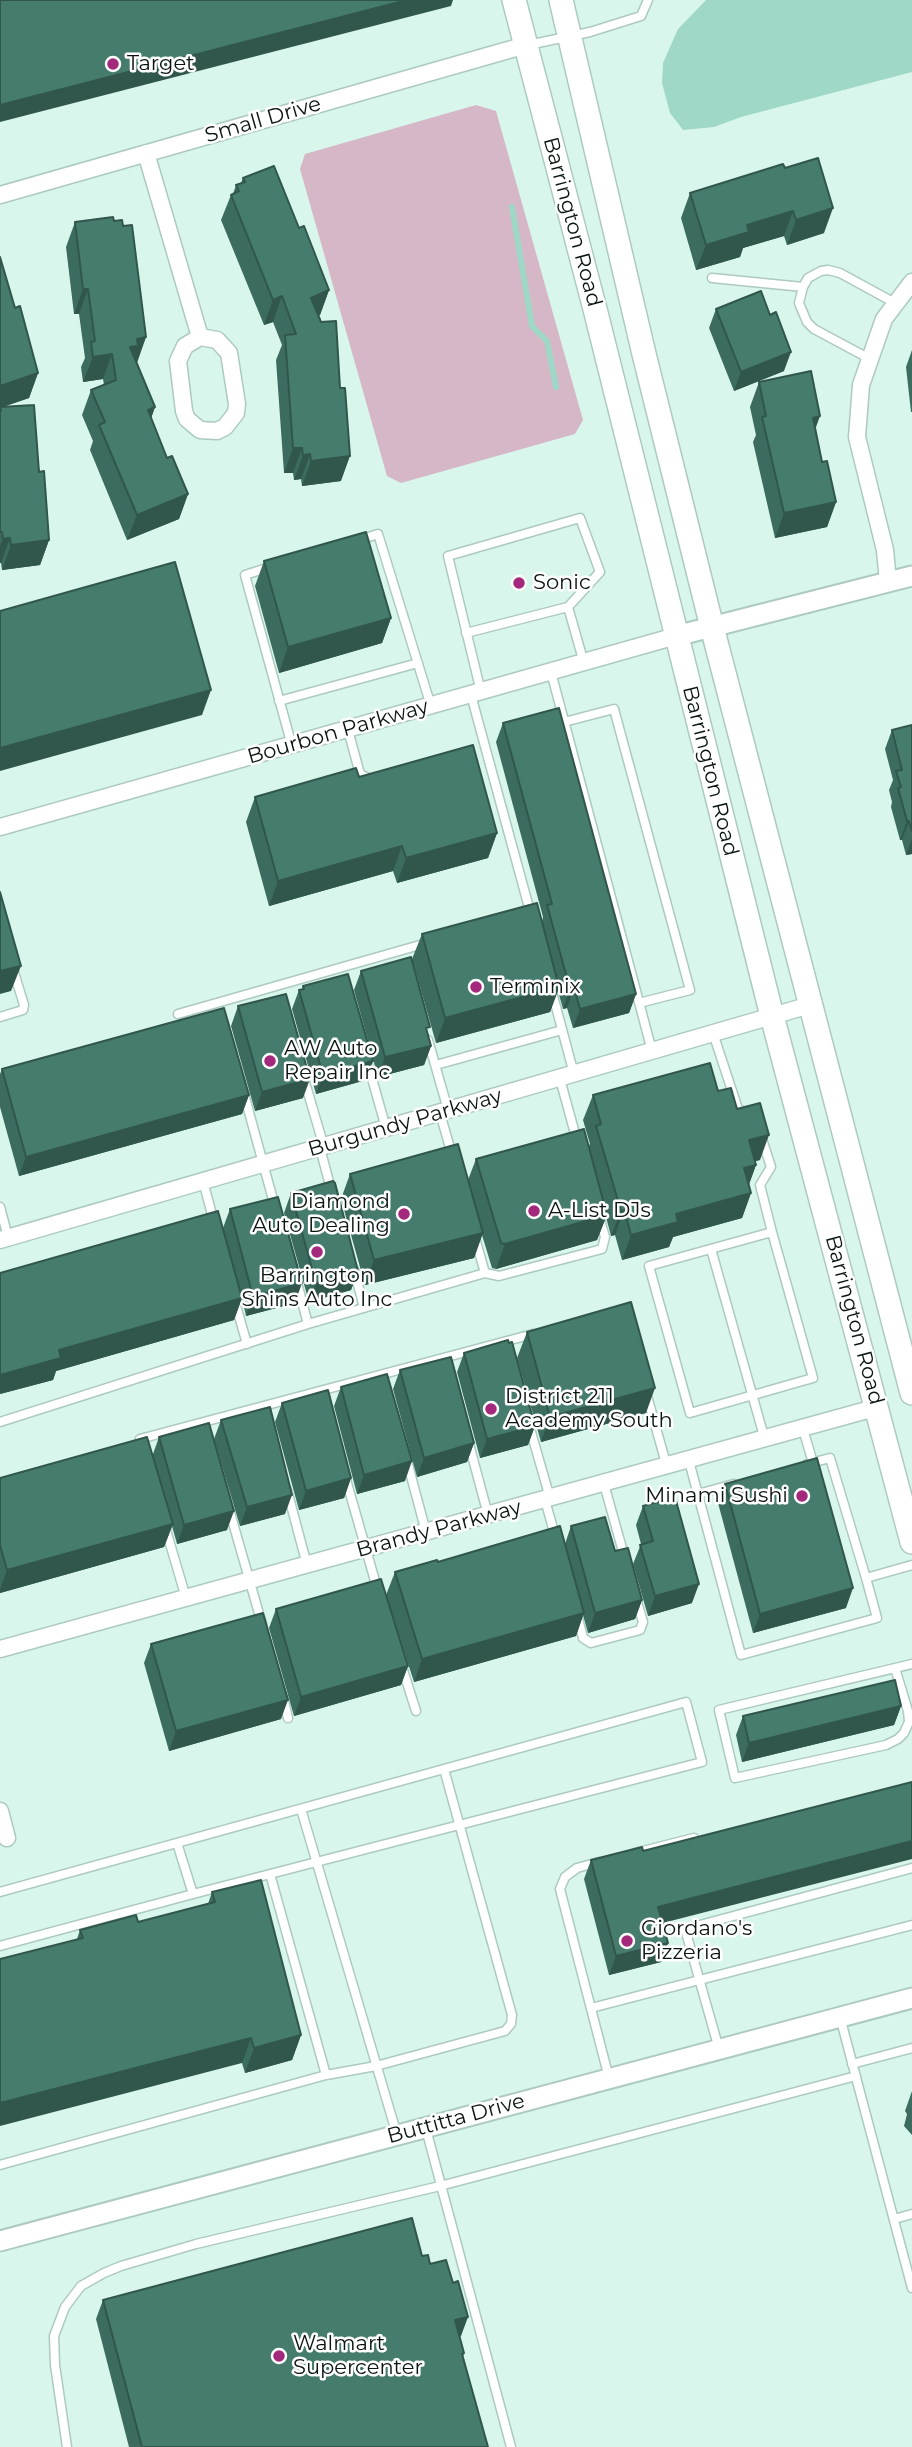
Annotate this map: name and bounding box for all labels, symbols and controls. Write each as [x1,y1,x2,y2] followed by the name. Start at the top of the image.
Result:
[127,51,195,77] place label: Target
[105,56,121,72] marker: Target
[202,91,324,149] street label: Small Drive
[537,134,607,310] street label: Barrington Road
[533,570,591,596] place label: Sonic
[511,575,527,591] marker: Sonic
[677,683,743,859] street label: Barrington Road
[245,694,431,770] street label: Bourbon Parkway
[490,974,581,1000] place label: Terminix
[468,979,484,995] marker: Terminix
[284,1036,390,1086] place label: AW Auto Repair Inc
[262,1053,278,1069] marker: AW Auto Repair Inc
[305,1083,505,1163] street label: Burgundy Parkway
[252,1189,390,1239] place label: Diamond Auto Dealing
[548,1198,651,1224] place label: A-List DJs
[526,1203,542,1219] marker: A-List DJs
[396,1206,412,1222] marker: Diamond Auto Dealing
[819,1232,889,1408] street label: Barrington Road
[309,1244,325,1260] marker: Barrington Shins Auto Inc
[242,1263,392,1313] place label: Barrington Shins Auto Inc
[505,1384,673,1434] place label: District 211 Academy South
[483,1401,499,1417] marker: District 211 Academy South
[645,1483,788,1509] place label: Minami Sushi
[794,1488,810,1504] marker: Minami Sushi
[354,1495,524,1563] street label: Brandy Parkway
[641,1916,752,1966] place label: Giordano's Pizzeria
[619,1933,635,1949] marker: Giordano's Pizzeria
[384,2089,528,2149] street label: Buttitta Drive
[293,2331,423,2381] place label: Walmart Supercenter
[271,2348,287,2364] marker: Walmart Supercenter

